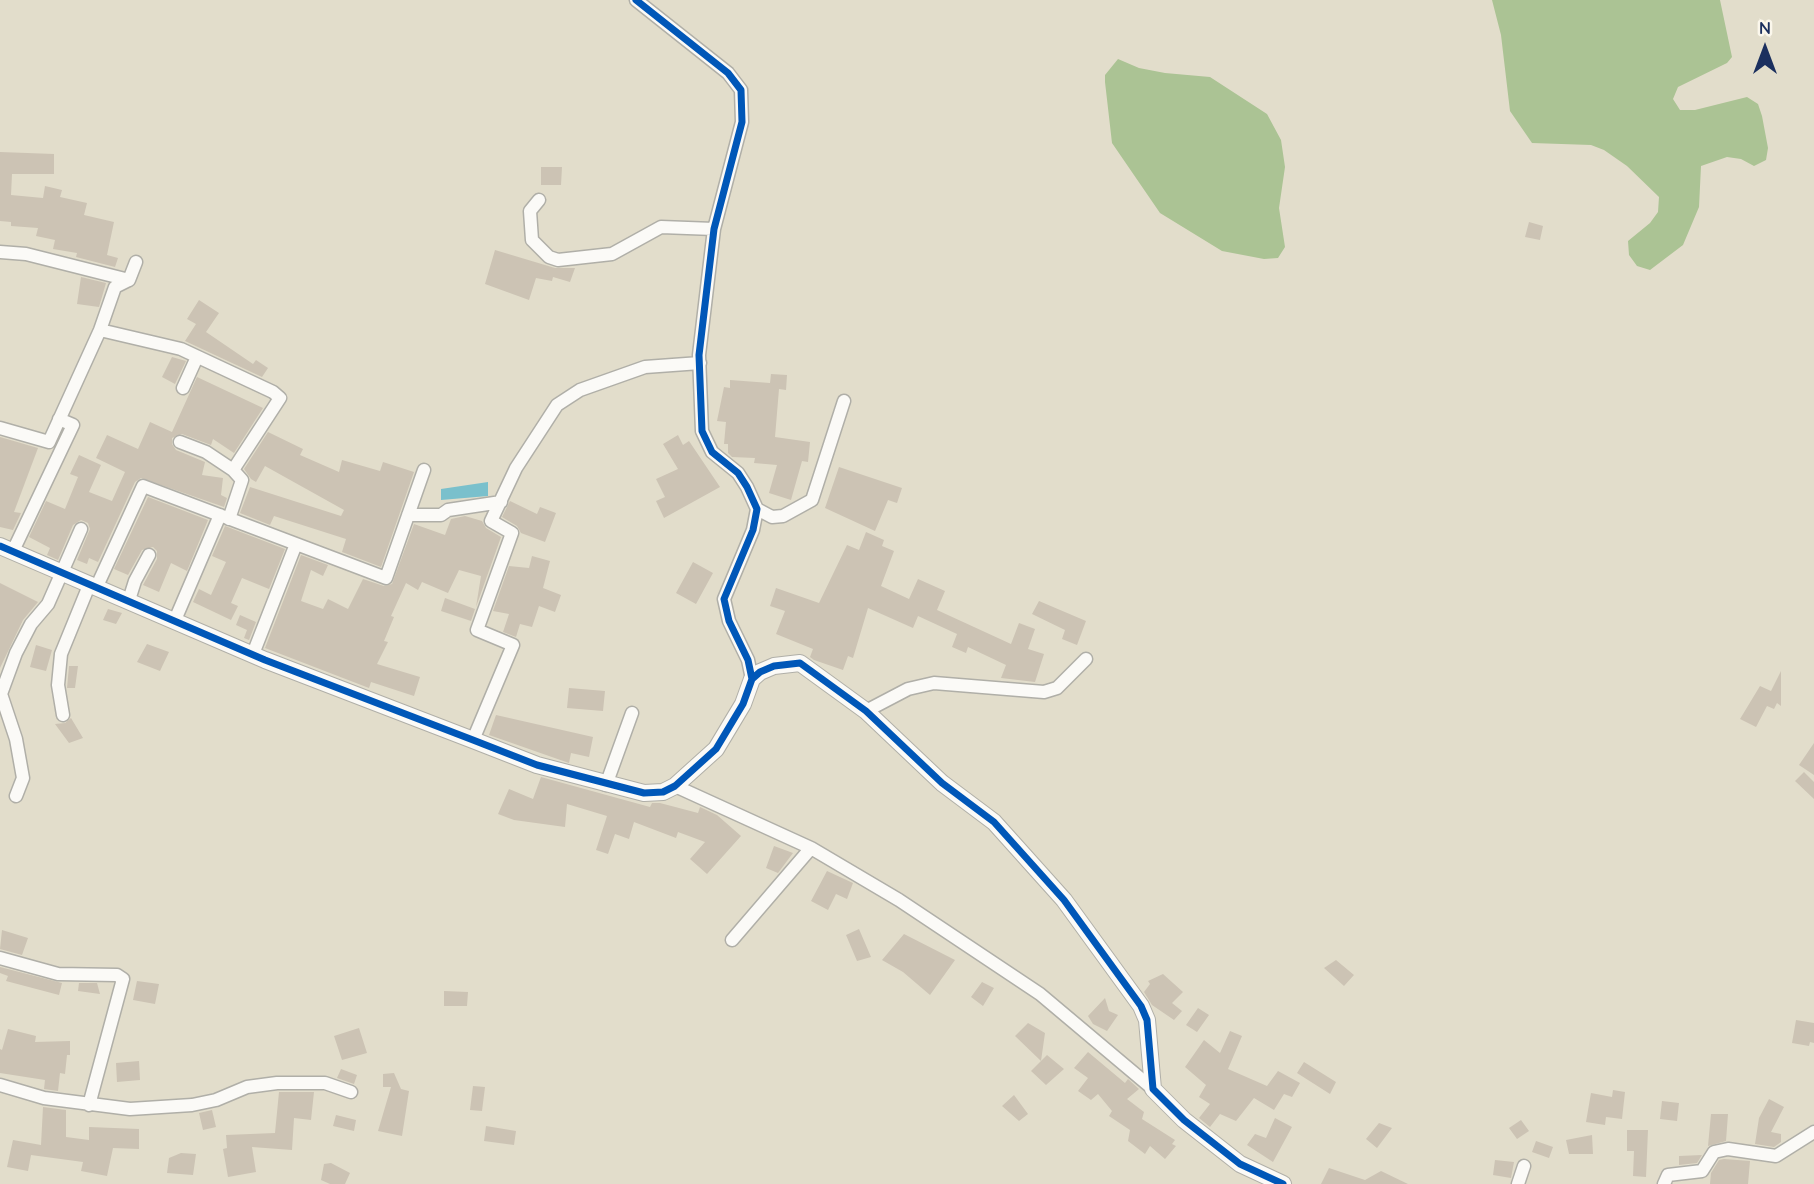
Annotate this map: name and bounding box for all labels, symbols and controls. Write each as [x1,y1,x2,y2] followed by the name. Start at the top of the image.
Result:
[1730,14,1800,84] north arrow
[1759,17,1771,39] text: N

